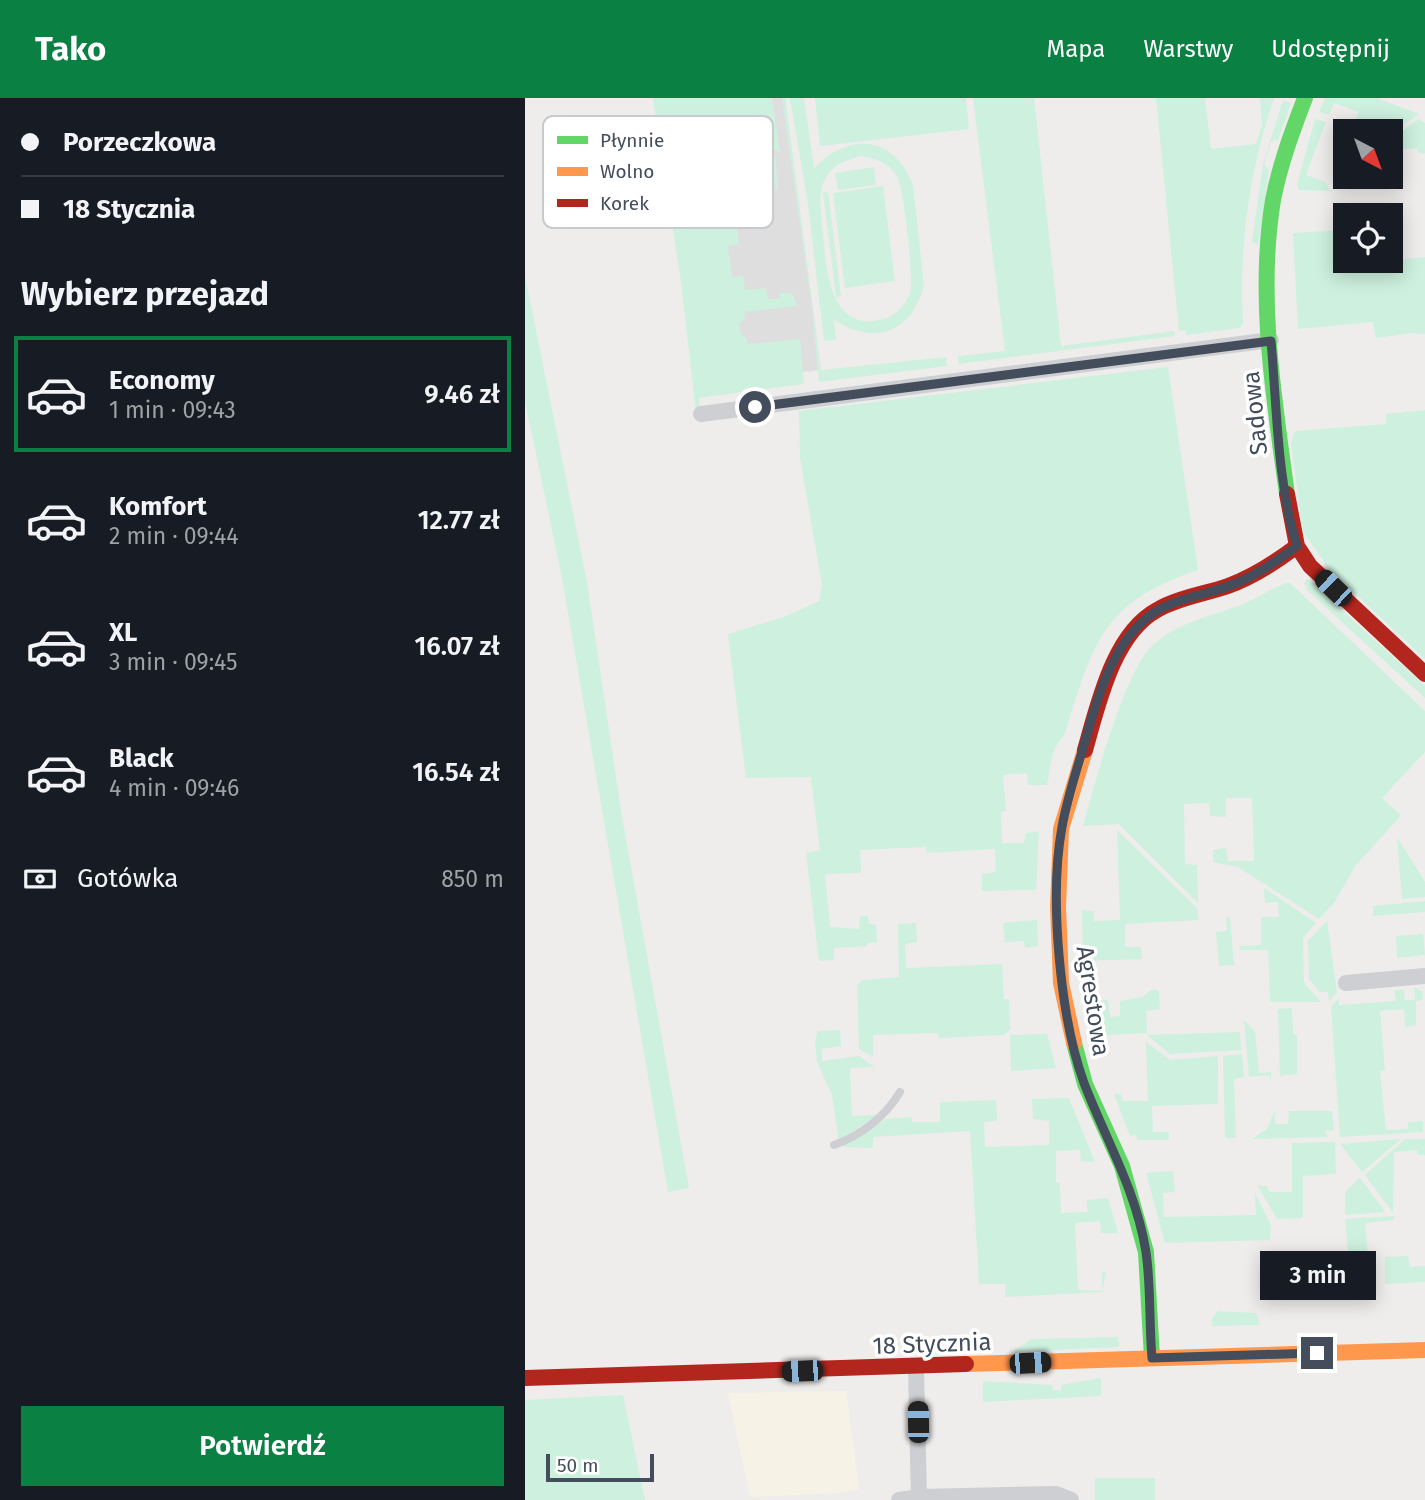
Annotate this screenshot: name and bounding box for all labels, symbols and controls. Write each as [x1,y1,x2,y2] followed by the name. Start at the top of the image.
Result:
[35,29,106,69] text: Tako
[1047,35,1105,63] text: Mapa
[1143,35,1233,63] text: Warstwy
[1271,35,1390,63] text: Udostępnij
[543,116,773,228] legend
[1333,119,1403,189] north arrow
[1333,119,1403,273] map controls
[63,127,216,158] text: Porzeczkowa
[600,129,664,152] text: Płynnie
[600,160,654,183] text: Wolno
[600,192,649,215] text: Korek
[63,194,195,225] text: 18 Stycznia
[1333,203,1403,273] button: locate
[21,275,269,313] text: Wybierz przejazd
[25,363,88,426] icon: car
[109,365,215,396] text: Economy
[1237,370,1273,456] street label: Sadowa
[424,379,500,410] text: 9.46 zł
[739,391,771,423] route start
[109,396,236,424] text: 1 min · 09:43
[25,489,88,552] icon: car
[109,491,207,522] text: Komfort
[418,505,500,536] text: 12.77 zł
[109,522,238,550] text: 2 min · 09:44
[1311,566,1356,610] car
[25,615,88,678] icon: car
[109,617,137,648] text: XL
[414,631,500,662] text: 16.07 zł
[109,648,238,676] text: 3 min · 09:45
[25,741,88,804] icon: car
[109,743,174,774] text: Black
[412,757,500,788] text: 16.54 zł
[109,774,239,802] text: 4 min · 09:46
[21,860,59,898] icon: cash
[77,863,178,894] text: Gotówka
[441,865,504,893] text: 850 m
[1070,944,1116,1058] street label: Agrestowa
[1259,1252,1375,1300] callout: 3 min
[1290,1261,1346,1289] text: 3 min
[872,1328,992,1360] street label: 18 Stycznia
[1301,1337,1333,1369] route end
[1009,1351,1052,1375] car
[781,1360,824,1382] car
[908,1401,929,1443] car
[21,1406,504,1486] button: Potwierdź
[546,1451,655,1483] scale bar
[557,1454,598,1477] text: 50 m

